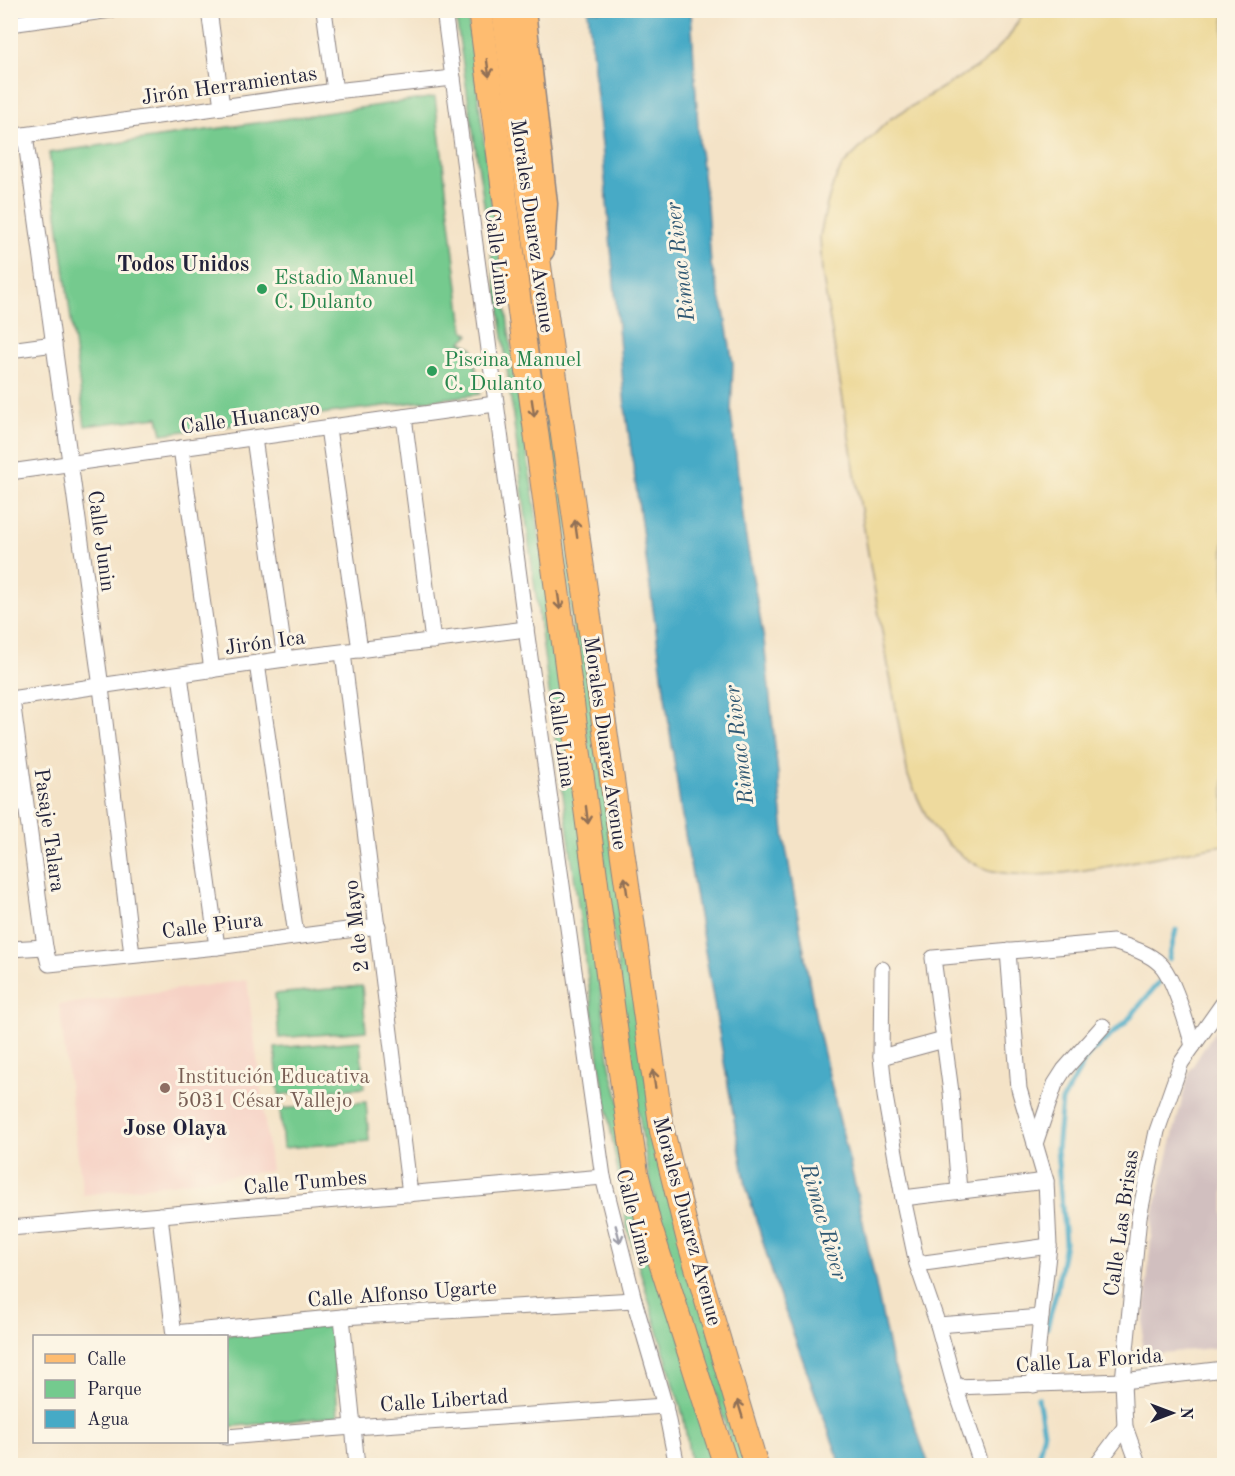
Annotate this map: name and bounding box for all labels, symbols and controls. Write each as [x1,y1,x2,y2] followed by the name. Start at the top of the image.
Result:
[483,58,494,78] one-way arrow
[140,64,318,109] street label: Jirón Herramientas
[506,118,557,334] street label: Morales Duarez Avenue
[663,200,699,324] water label: Rimac River
[480,207,513,307] street label: Calle Lima
[117,254,249,276] district label: Todos Unidos
[274,268,414,313] place label: Estadio Manuel C. Dulanto
[255,282,269,296] marker: Estadio Manuel C. Dulanto
[444,350,582,395] place label: Piscina Manuel C. Dulanto
[425,364,439,378] marker: Piscina Manuel C. Dulanto
[528,397,539,417] one-way arrow
[179,398,321,439] street label: Calle Huancayo
[83,489,118,593] street label: Calle Junin
[570,520,581,540] one-way arrow
[553,590,564,610] one-way arrow
[224,627,307,660] street label: Jirón Ica
[579,635,630,851] street label: Morales Duarez Avenue
[722,683,758,807] water label: Rimac River
[543,689,578,789] street label: Calle Lima
[29,767,68,893] street label: Pasaje Talara
[581,805,592,824] one-way arrow
[621,876,632,896] one-way arrow
[341,879,374,973] street label: 2 de Mayo
[161,910,264,943] street label: Calle Piura
[177,1067,370,1112] place label: Institución Educativa 5031 César Vallejo
[648,1069,659,1089] one-way arrow
[158,1081,172,1095] marker: Institución Educativa 5031 César Vallejo
[649,1115,725,1328] street label: Morales Duarez Avenue
[123,1118,227,1140] district label: Jose Olaya
[1102,1148,1143,1298] street label: Calle Las Brisas
[796,1160,850,1283] water label: Rimac River
[611,1167,656,1268] street label: Calle Lima
[243,1168,368,1199] street label: Calle Tumbes
[612,1224,624,1243] one-way arrow
[307,1277,498,1312] street label: Calle Alfonso Ugarte
[33,1335,228,1443] legend
[1015,1346,1163,1377] street label: Calle La Florida
[87,1351,126,1369] text: Calle
[87,1381,142,1399] text: Parque
[1142,1383,1202,1443] north arrow
[379,1387,509,1416] street label: Calle Libertad
[734,1400,745,1419] one-way arrow
[1177,1407,1193,1420] text: N
[87,1411,129,1429] text: Agua

